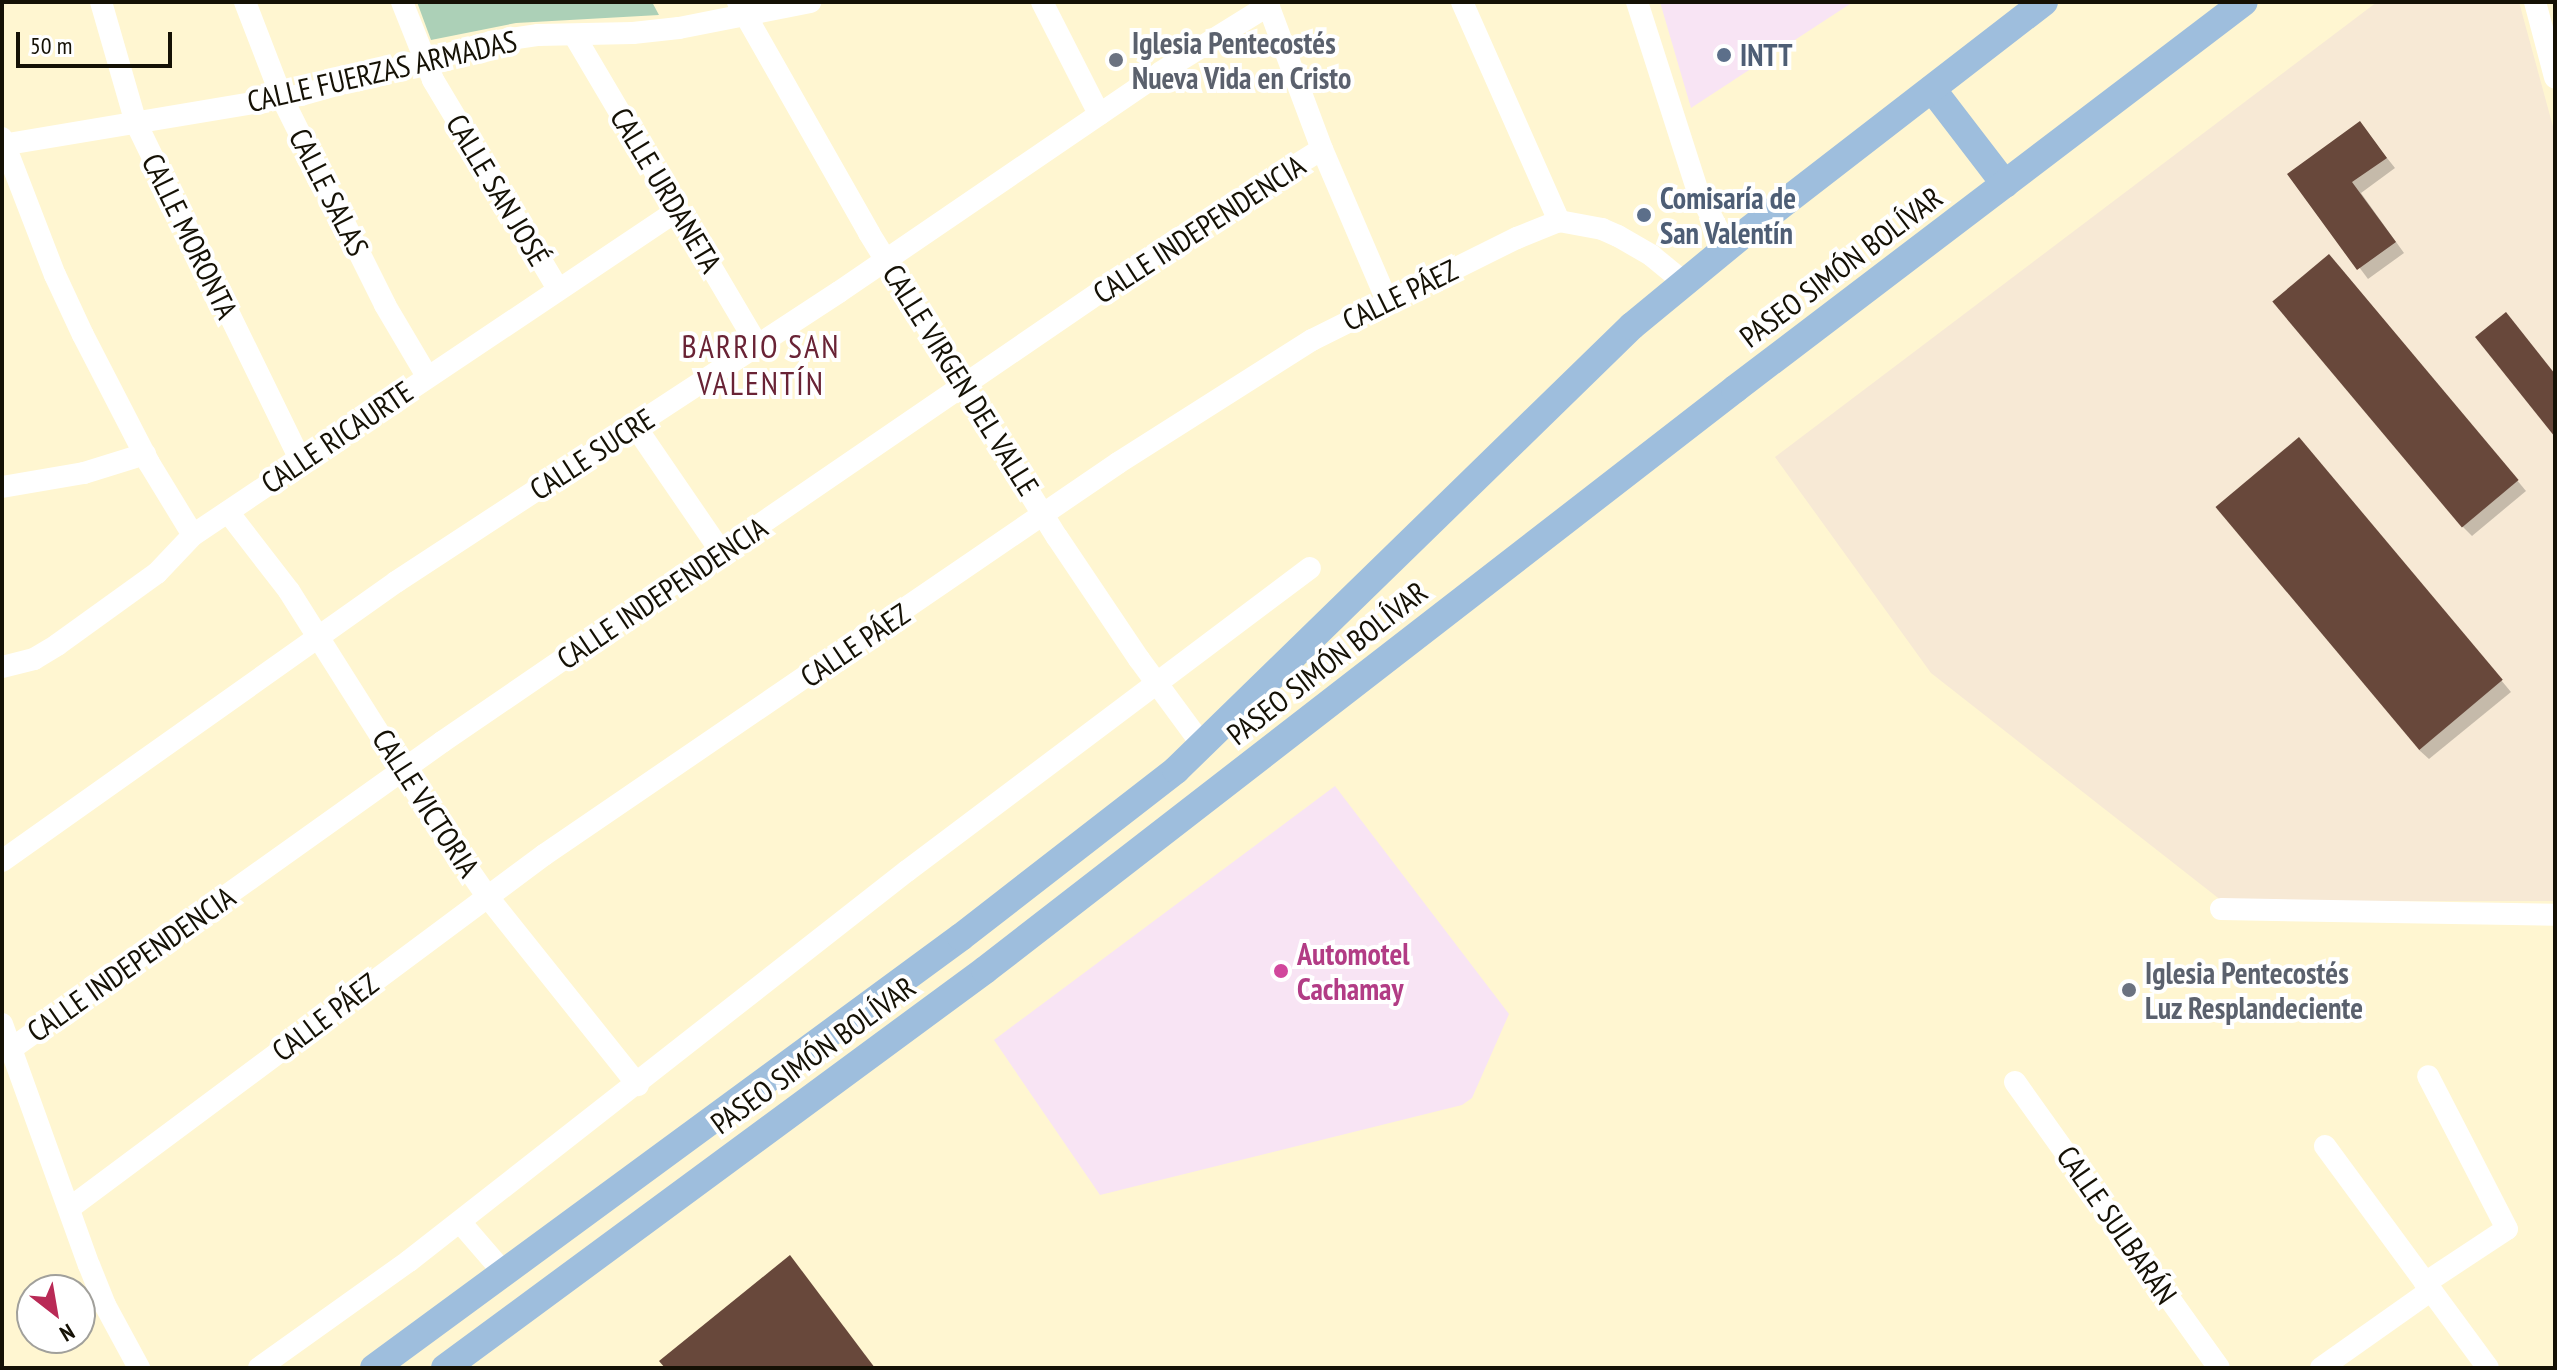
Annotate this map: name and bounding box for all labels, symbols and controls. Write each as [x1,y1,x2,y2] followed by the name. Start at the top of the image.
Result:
[20,16,176,66] scale bar
[243,22,521,120] street label: CALLE FUERZAS ARMADAS
[1132,25,1352,96] place label: Iglesia Pentecostés Nueva Vida en Cristo
[30,30,72,61] text: 50 m
[1740,37,1792,73] place label: INTT
[1715,46,1733,64] marker: INTT
[1107,51,1125,69] marker: Iglesia Pentecostés Nueva Vida en Cristo
[603,101,729,279] street label: CALLE URDANETA
[439,108,557,272] street label: CALLE SAN JOSÉ
[282,122,376,262] street label: CALLE SALAS
[1086,147,1312,311] street label: CALLE INDEPENDENCIA
[135,148,245,324] street label: CALLE MORONTA
[1733,179,1949,355] street label: PASEO SIMÓN BOLÍVAR
[1660,180,1796,250] place label: Comisaría de San Valentín
[1635,206,1653,224] marker: Comisaría de San Valentín
[1337,252,1463,338] street label: CALLE PÁEZ
[875,257,1047,503] street label: CALLE VIRGEN DEL VALLE
[682,328,840,403] district label: BARRIO SAN VALENTÍN
[254,373,420,501] street label: CALLE RICAURTE
[523,401,661,507] street label: CALLE SUCRE
[550,509,774,677] street label: CALLE INDEPENDENCIA
[1220,574,1434,752] street label: PASEO SIMÓN BOLÍVAR
[794,596,916,694] street label: CALLE PÁEZ
[365,722,487,884] street label: CALLE VICTORIA
[20,879,242,1049] street label: CALLE INDEPENDENCIA
[1297,936,1410,1006] place label: Automotel Cachamay
[2145,955,2364,1026] place label: Iglesia Pentecostés Luz Resplandeciente
[1272,962,1290,980] marker: Automotel Cachamay
[265,965,385,1069] street label: CALLE PÁEZ
[704,969,922,1141] street label: PASEO SIMÓN BOLÍVAR
[2120,981,2138,999] marker: Iglesia Pentecostés Luz Resplandeciente
[2049,1139,2185,1311] street label: CALLE SULBARÁN
[16,1274,96,1354] north arrow
[55,1318,80,1348] text: N

